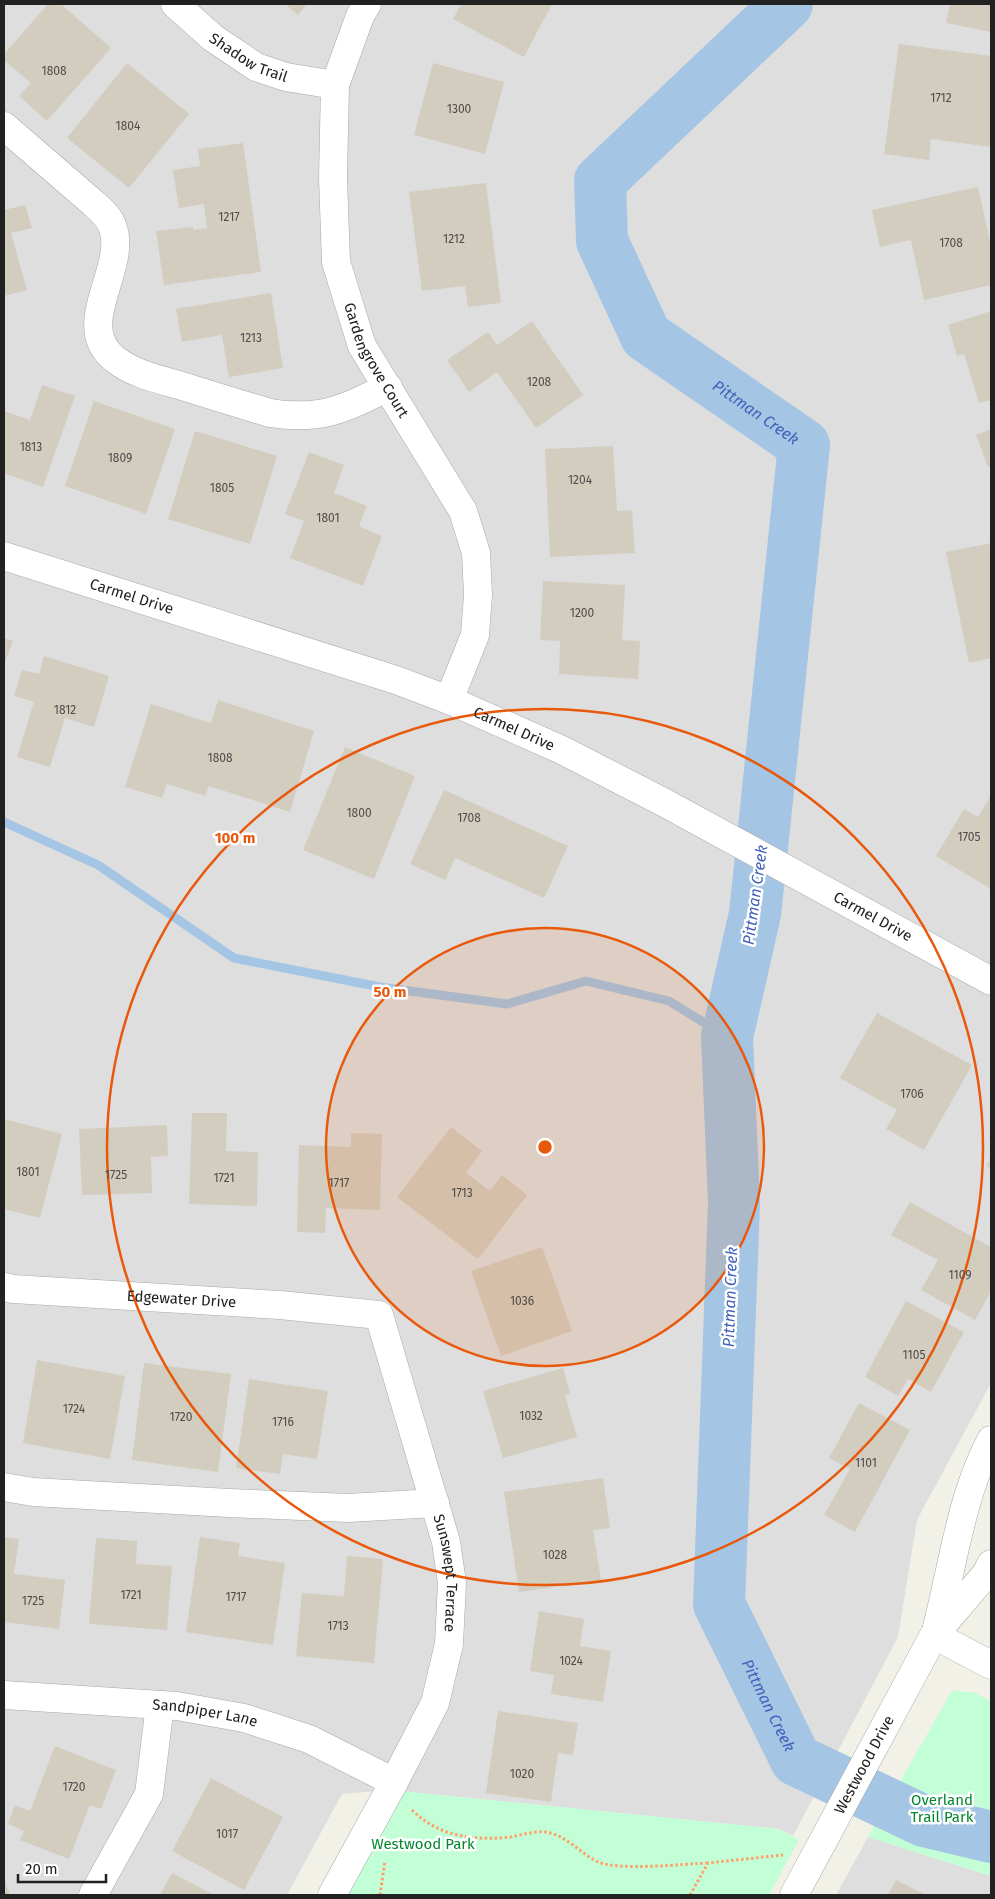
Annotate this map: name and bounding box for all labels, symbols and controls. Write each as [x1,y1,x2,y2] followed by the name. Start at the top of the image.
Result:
[206,29,290,86] street label: Shadow Trail
[41,64,67,78] house number: 1808
[930,91,952,105] house number: 1712
[447,102,472,116] house number: 1300
[116,119,141,133] house number: 1804
[218,210,240,224] house number: 1217
[443,232,465,246] house number: 1212
[939,236,963,250] house number: 1708
[340,300,413,421] street label: Gardengrove Court
[240,331,262,345] house number: 1213
[527,375,552,389] house number: 1208
[709,376,803,449] water label: Pittman Creek
[20,440,42,454] house number: 1813
[108,451,132,465] house number: 1809
[568,473,593,487] house number: 1204
[210,481,234,495] house number: 1805
[316,511,340,525] house number: 1801
[88,575,176,618] street label: Carmel Drive
[570,606,595,620] house number: 1200
[54,703,76,717] house number: 1812
[471,703,557,755] street label: Carmel Drive
[207,751,233,765] house number: 1808
[346,806,372,820] house number: 1800
[457,811,481,825] house number: 1708
[215,829,255,847] text: 100 m
[957,830,981,844] house number: 1705
[739,844,771,946] water label: Pittman Creek
[830,888,915,945] street label: Carmel Drive
[373,983,407,1001] text: 50 m
[900,1087,924,1101] house number: 1706
[536,1138,554,1156] centre of rings
[16,1165,40,1179] house number: 1801
[105,1168,127,1182] house number: 1725
[213,1171,235,1185] house number: 1721
[329,1176,349,1190] house number: 1717
[451,1186,473,1200] house number: 1713
[719,1246,741,1348] water label: Pittman Creek
[948,1268,972,1282] house number: 1109
[126,1287,237,1311] street label: Edgewater Drive
[510,1294,534,1308] house number: 1036
[903,1348,925,1362] house number: 1105
[63,1402,86,1416] house number: 1724
[519,1409,543,1423] house number: 1032
[170,1410,193,1424] house number: 1720
[272,1415,294,1429] house number: 1716
[855,1456,877,1470] house number: 1101
[429,1512,461,1633] street label: Sunswept Terrace
[543,1548,568,1562] house number: 1028
[120,1588,142,1602] house number: 1721
[226,1590,246,1604] house number: 1717
[22,1594,44,1608] house number: 1725
[327,1619,349,1633] house number: 1713
[559,1654,583,1668] house number: 1024
[738,1656,800,1755] water label: Pittman Creek
[152,1695,260,1731] street label: Sandpiper Lane
[830,1712,898,1817] street label: Westwood Drive
[510,1767,534,1781] house number: 1020
[63,1780,86,1794] house number: 1720
[911,1791,974,1826] park label: Overland Trail Park
[216,1827,238,1841] house number: 1017
[371,1835,475,1853] park label: Westwood Park
[18,1852,105,1884] scale bar
[25,1860,58,1878] text: 20 m

